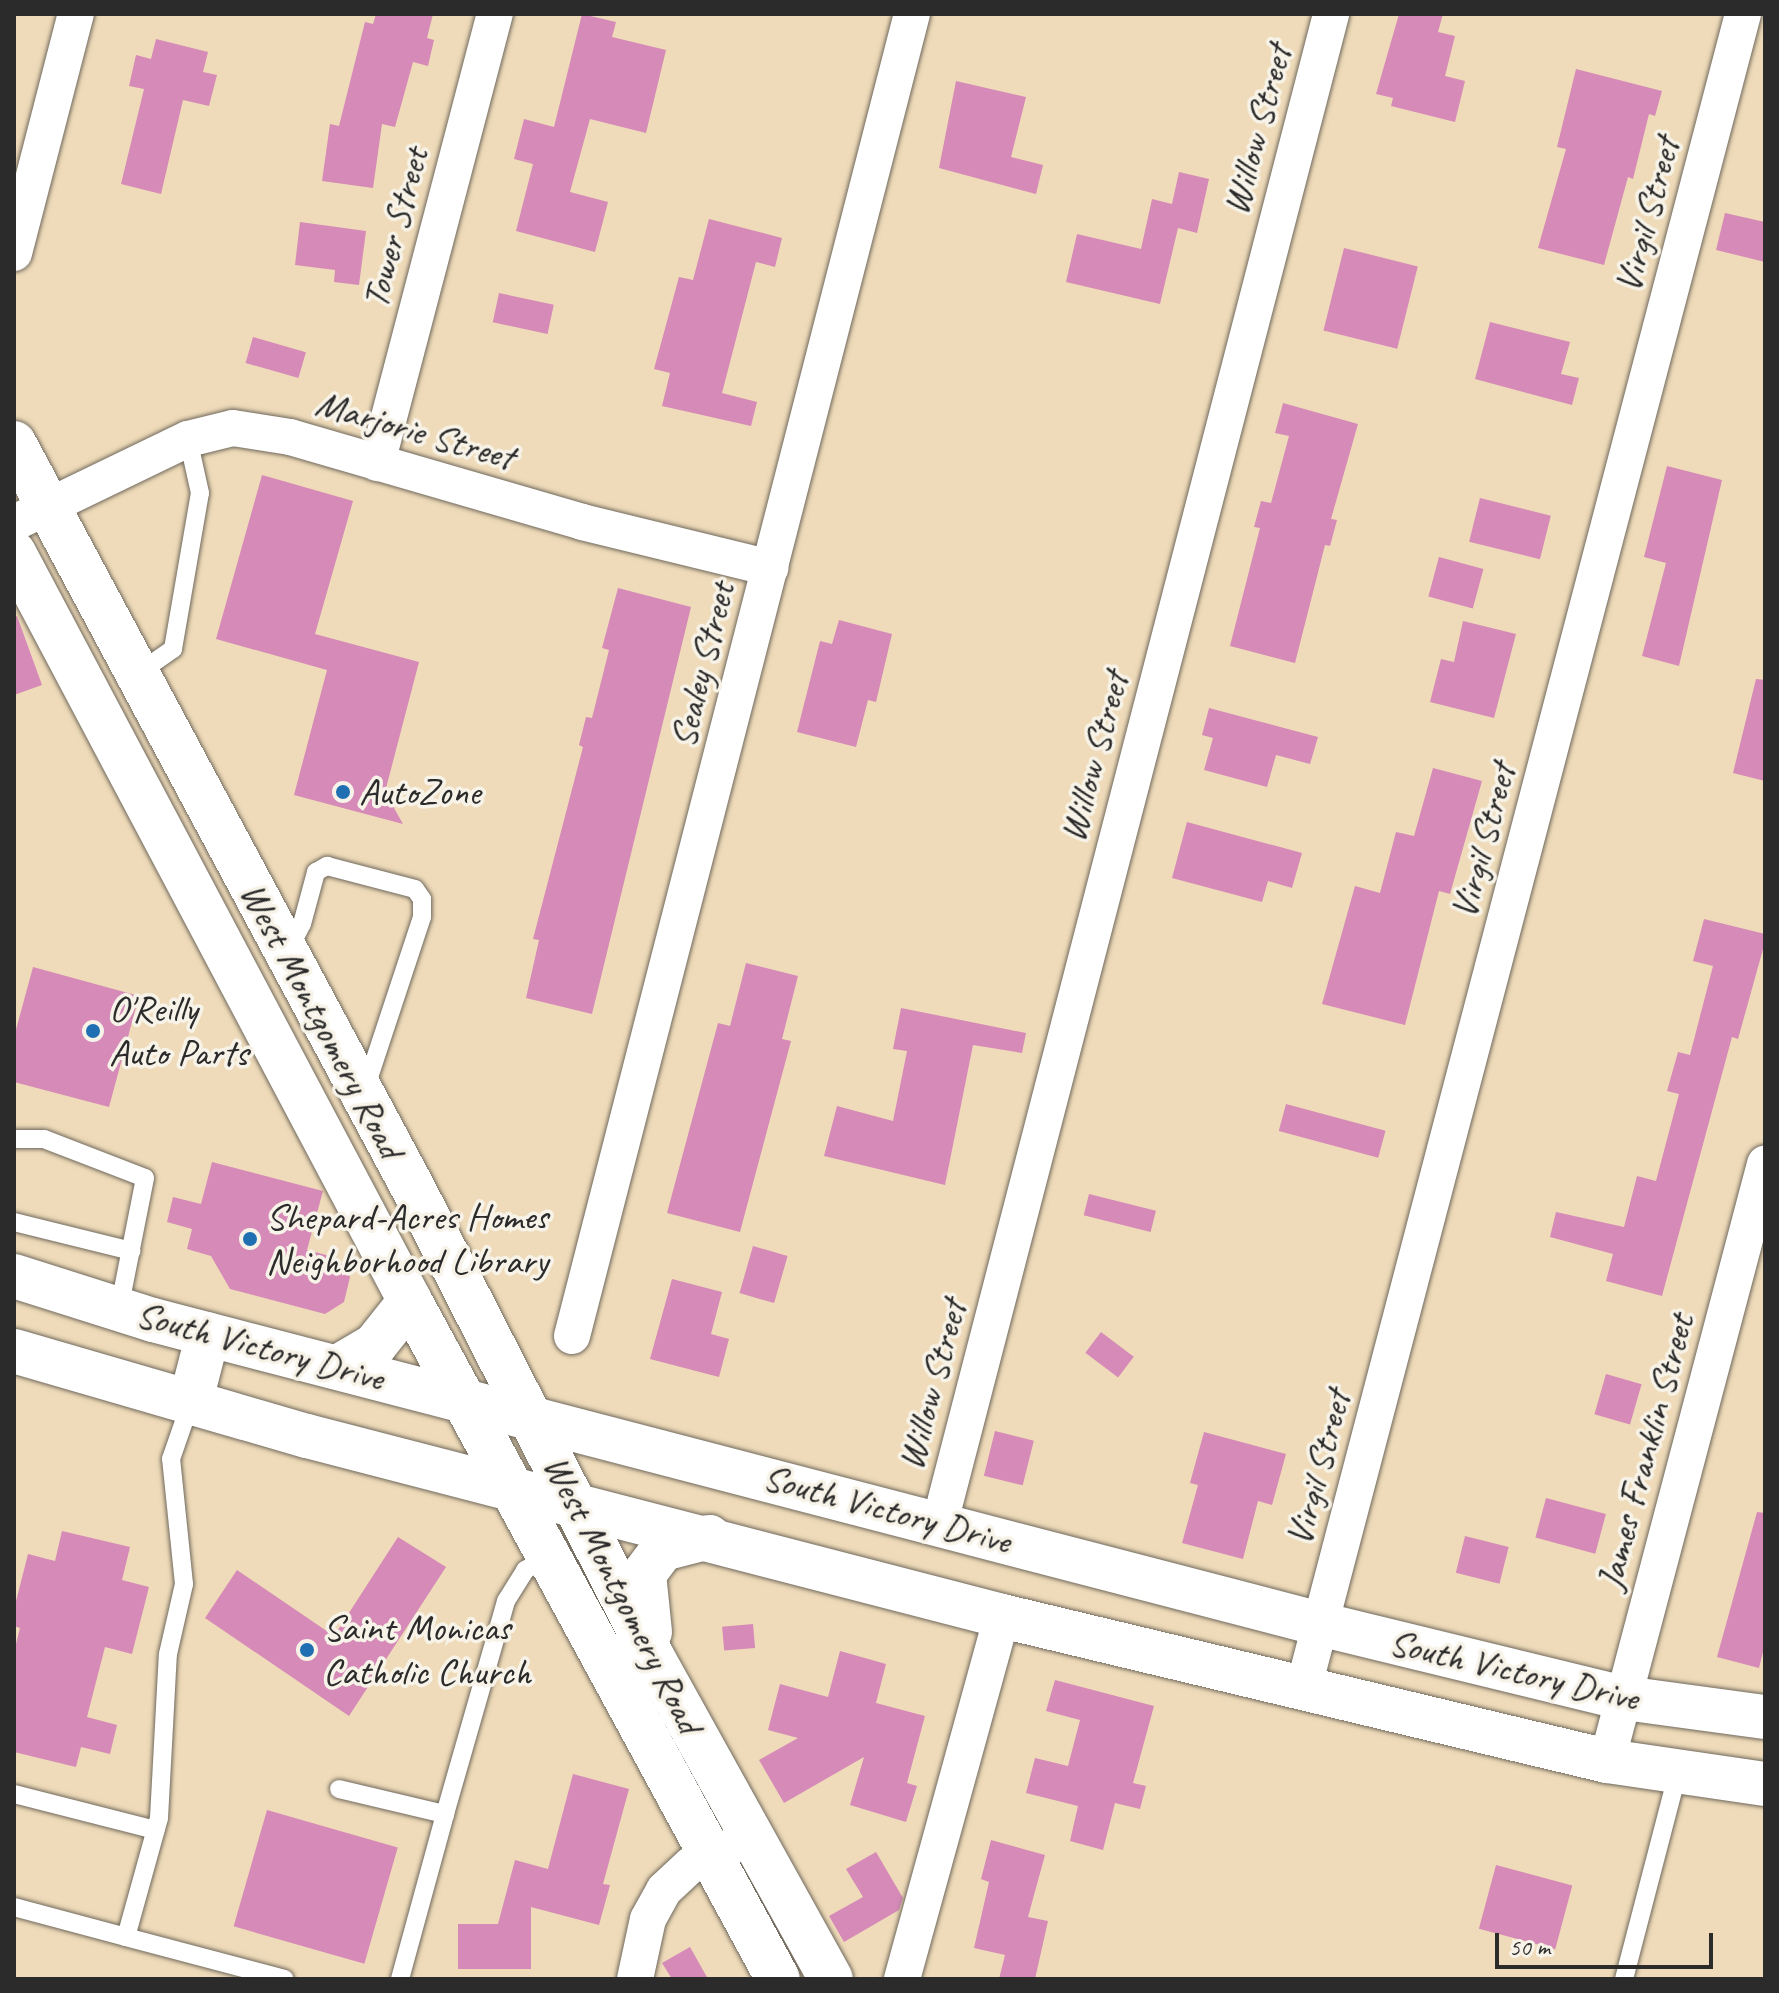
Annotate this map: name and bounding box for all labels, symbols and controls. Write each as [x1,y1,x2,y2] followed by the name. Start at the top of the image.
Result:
[1213,40,1301,220] street label: Willow Street
[1604,133,1690,297] street label: Virgil Street
[352,143,438,313] street label: Tower Street
[311,380,519,480] street label: Marjorie Street
[659,578,745,752] street label: Sealey Street
[1050,667,1138,847] street label: Willow Street
[1440,759,1526,923] street label: Virgil Street
[359,769,480,815] place label: AutoZone
[334,783,352,801] marker: AutoZone
[230,875,414,1165] street label: West Montgomery Road
[109,986,249,1076] place label: O'Reilly Auto Parts
[84,1022,102,1040] marker: O'Reilly Auto Parts
[266,1194,548,1284] place label: Shepard-Acres Homes Neighborhood Library
[241,1230,259,1248] marker: Shepard-Acres Homes Neighborhood Library
[131,1291,389,1401] street label: South Victory Drive
[888,1295,976,1475] street label: Willow Street
[1586,1309,1704,1595] street label: James Franklin Street
[1275,1386,1361,1550] street label: Virgil Street
[533,1448,713,1740] street label: West Montgomery Road
[758,1454,1016,1564] street label: South Victory Drive
[323,1605,532,1694] place label: Saint Monicas Catholic Church
[1385,1619,1643,1721] street label: South Victory Drive
[298,1641,316,1659] marker: Saint Monicas Catholic Church
[1499,1917,1717,1967] scale bar
[1509,1932,1550,1962] text: 50 m

